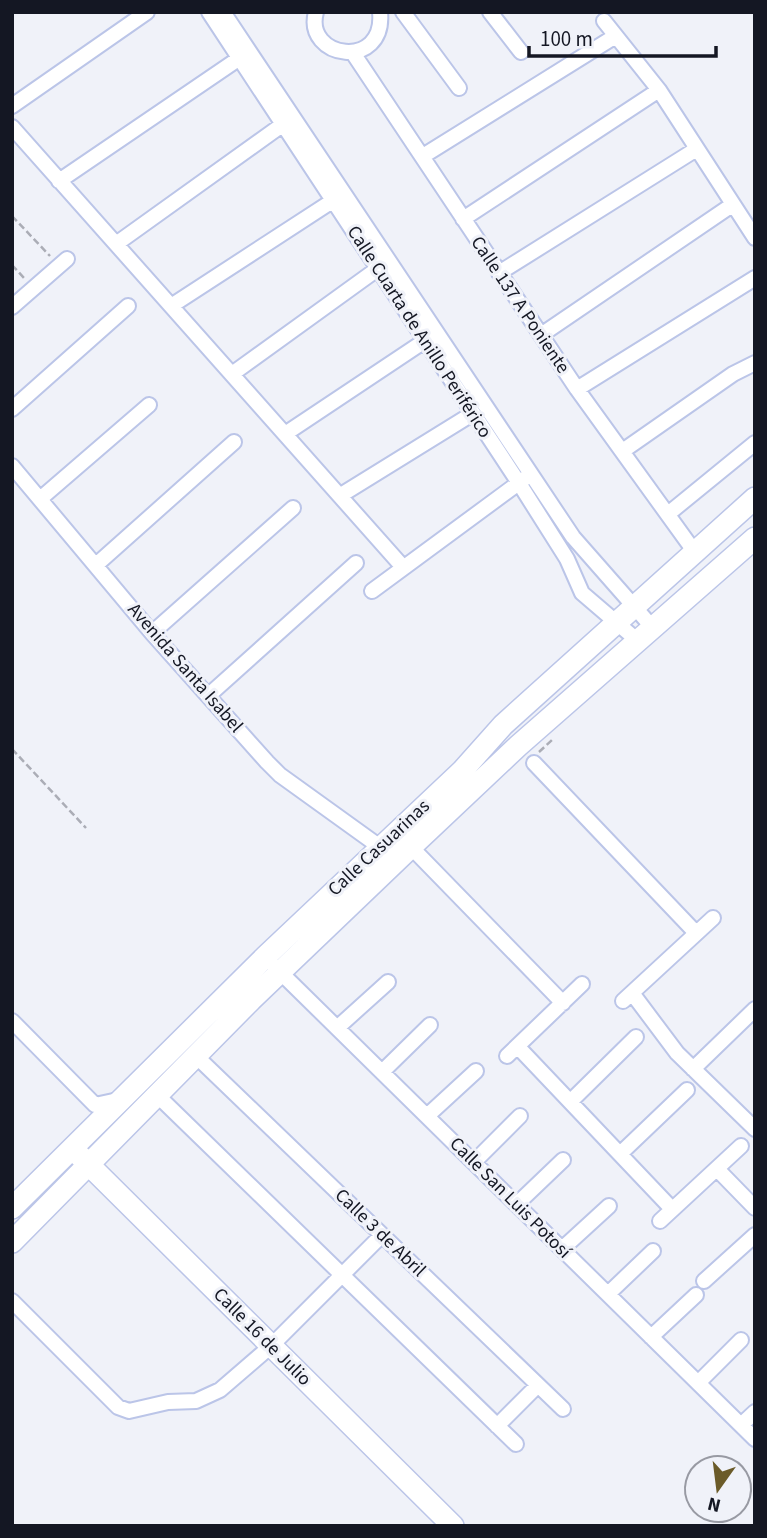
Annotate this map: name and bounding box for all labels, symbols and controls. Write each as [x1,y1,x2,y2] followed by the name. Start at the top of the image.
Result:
[529,14,716,58] scale bar
[540,24,593,54] text: 100 m
[340,220,498,444] street label: Calle Cuarta de Anillo Periférico
[464,231,576,379] street label: Calle 137 A Poniente
[121,597,249,739] street label: Avenida Santa Isabel
[322,793,436,902] street label: Calle Casuarinas
[443,1131,578,1266] street label: Calle San Luis Potosí
[328,1183,432,1284] street label: Calle 3 de Abril
[207,1282,317,1392] street label: Calle 16 de Julio
[683,1454,753,1524] north arrow
[705,1489,724,1519] text: N

